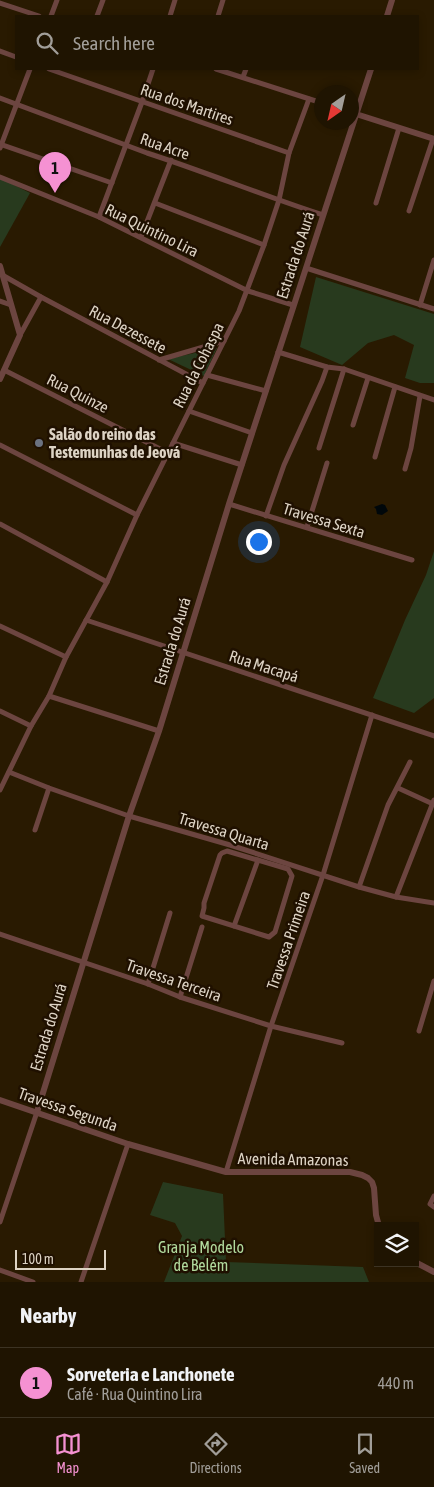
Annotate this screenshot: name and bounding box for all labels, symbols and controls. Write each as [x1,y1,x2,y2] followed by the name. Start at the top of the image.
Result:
[15,15,419,70] search box
[33,29,61,57] icon: search
[73,32,155,54] text: Search here
[138,80,236,128] street label: Rua dos Martires
[314,85,359,130] north arrow
[138,129,192,163] street label: Rua Acre
[39,152,71,193] pin: 1
[103,200,201,260] street label: Rua Quintino Lira
[272,209,318,301] street label: Estrada do Aurá
[86,301,170,357] street label: Rua Dezessete
[169,319,228,411] street label: Rua da Cohaspa
[44,370,112,416] street label: Rua Quinze
[49,425,180,461] place label: Salão do reino das Testemunhas de Jeová
[33,437,45,449] marker: Salão do reino das Testemunhas de Jeová
[281,499,367,541] street label: Travessa Sexta
[246,529,272,555] your location
[150,595,194,687] street label: Estrada do Aurá
[227,646,301,687] street label: Rua Macapá
[177,809,271,853] street label: Travessa Quarta
[263,888,313,992] street label: Travessa Primeira
[124,955,224,1005] street label: Travessa Terceira
[26,981,70,1073] street label: Estrada do Aurá
[16,1084,120,1135] street label: Travessa Segunda
[237,1149,349,1169] street label: Avenida Amazonas
[374,1222,419,1267] map controls
[374,1222,419,1267] button: layers
[158,1238,244,1274] park label: Granja Modelo de Belém
[15,1247,106,1270] scale bar
[22,1251,54,1267] text: 100 m
[20,1303,76,1327] text: Nearby
[67,1363,235,1385] text: Sorveteria e Lanchonete
[32,1374,40,1392] text: 1
[378,1374,414,1392] text: 440 m
[67,1385,202,1403] text: Café · Rua Quintino Lira
[54,1430,82,1476] tab: Map
[189,1430,242,1476] tab: Directions
[349,1430,380,1476] tab: Saved

